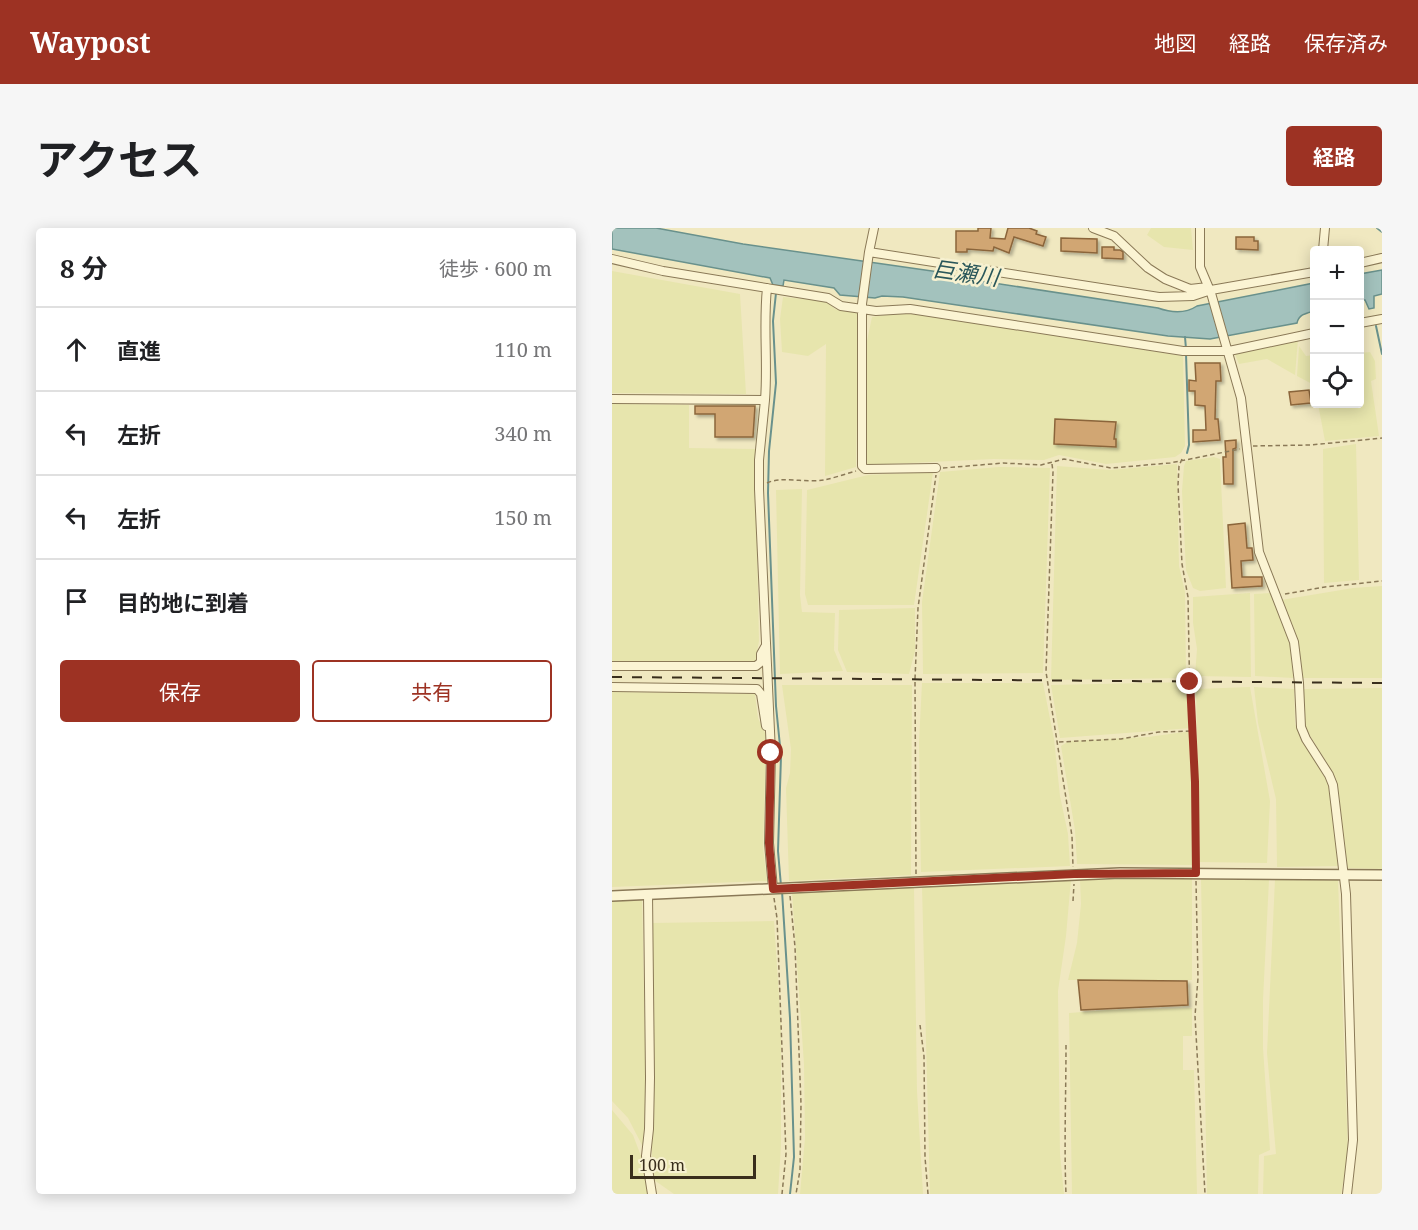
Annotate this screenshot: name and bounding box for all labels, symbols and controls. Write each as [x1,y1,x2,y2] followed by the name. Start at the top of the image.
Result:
[30,23,151,61] text: Waypost
[1154,29,1196,57] text: 地図
[1229,29,1271,57] text: 経路
[1304,29,1388,57] text: 保存済み
[1286,126,1382,186] button: 経路
[36,130,202,187] text: アクセス
[1310,246,1364,408] map controls
[1310,246,1364,300] button: +
[60,250,107,286] text: 8 分
[931,253,1003,292] water label: 巨瀬川
[439,255,552,282] text: 徒歩 · 600 m
[1310,300,1364,354] button: −
[60,333,93,366] icon: ahead
[117,335,161,365] text: 直進
[494,336,552,363] text: 110 m
[1310,354,1364,408] button: locate
[60,417,93,450] icon: left
[117,419,161,449] text: 左折
[494,420,552,447] text: 340 m
[60,501,93,534] icon: left
[117,503,161,533] text: 左折
[494,504,552,531] text: 150 m
[60,585,93,618] icon: arrive
[117,587,249,617] text: 目的地に到着
[60,660,300,722] button: 保存
[312,660,552,722] button: 共有
[1176,668,1202,694] route end
[757,739,783,765] route start
[630,1152,756,1180] scale bar
[639,1154,685,1176] text: 100 m

